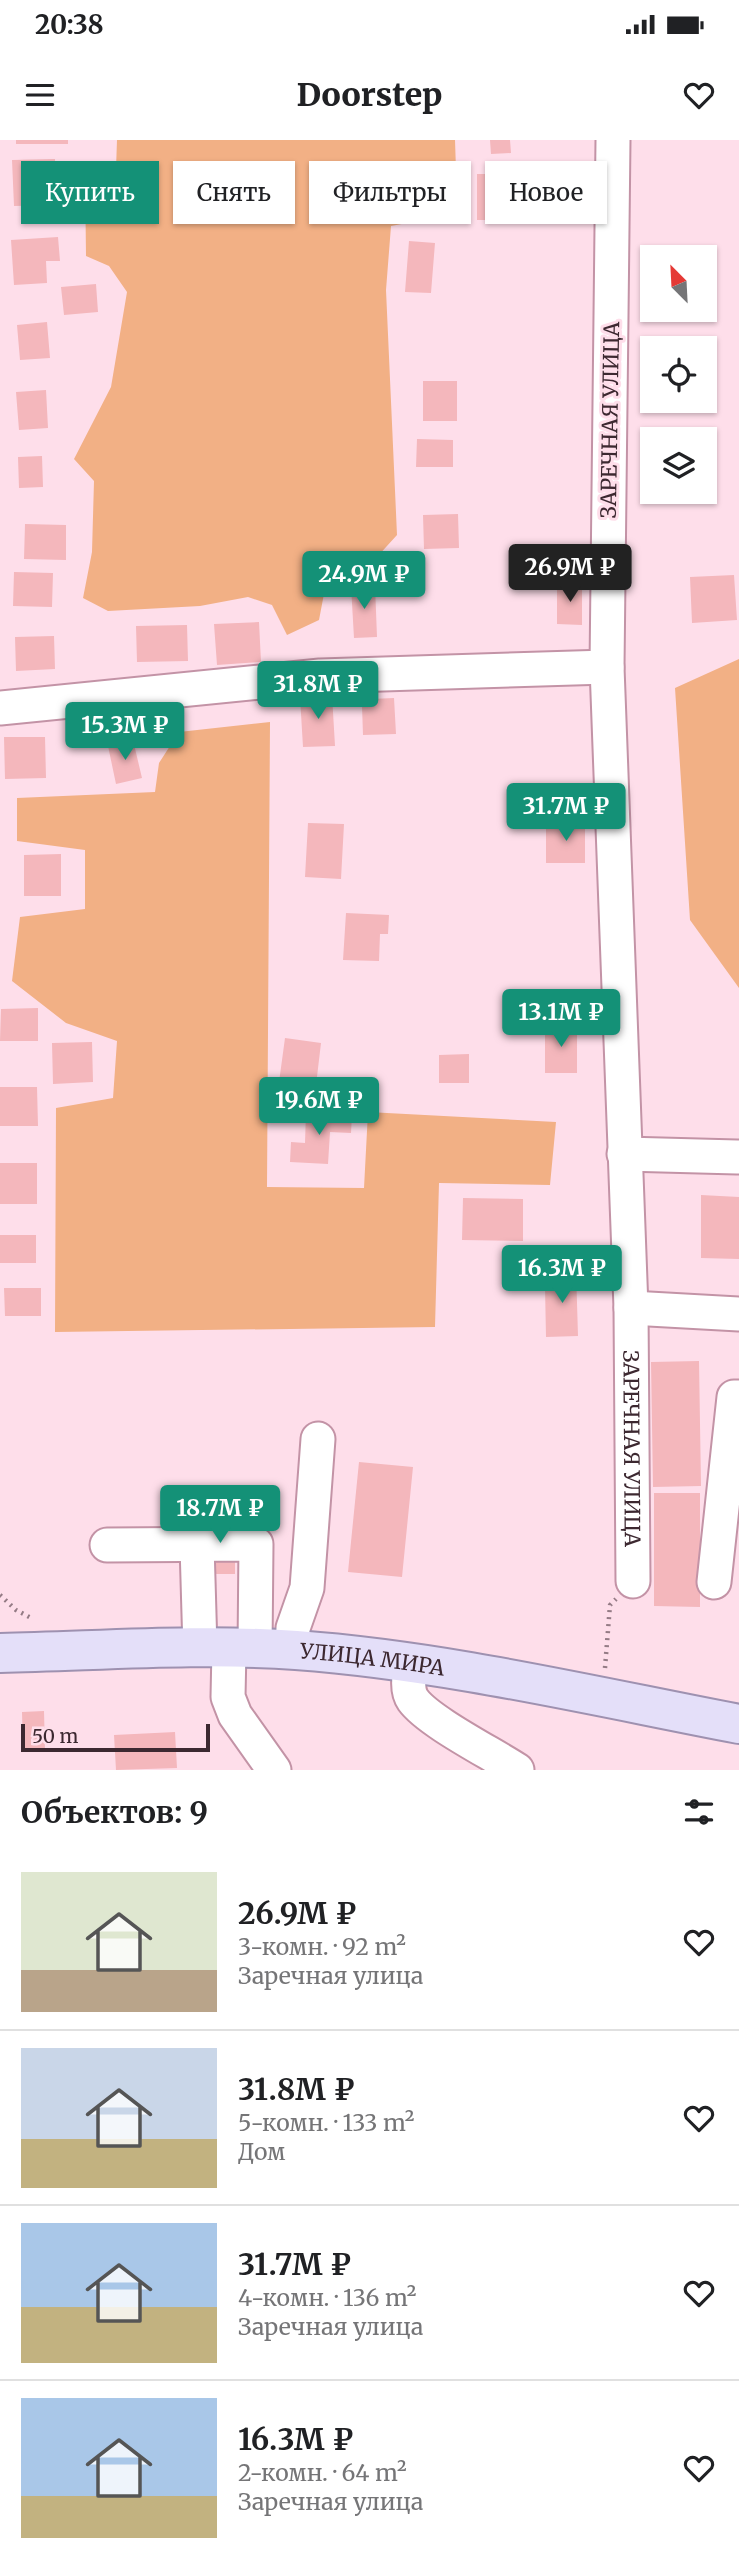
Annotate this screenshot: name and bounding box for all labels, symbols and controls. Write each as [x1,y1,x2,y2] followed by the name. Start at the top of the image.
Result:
[35,8,104,41] text: 20:38
[297,75,443,115] text: Doorstep
[21,76,59,114] icon: menu
[680,76,718,114] icon: heart
[21,161,159,224] chip: Купить
[173,161,295,224] chip: Снять
[309,161,471,224] chip: Фильтры
[485,161,607,224] chip: Новое
[640,245,718,322] north arrow
[640,245,717,504] map controls
[595,321,625,518] street label: ЗАРЕЧНАЯ УЛИЦА
[640,336,717,413] button: locate
[640,427,717,504] button: layers
[505,545,635,604] pin: 26.9M ₽
[299,552,429,611] pin: 24.9M ₽
[525,552,615,581] text: 26.9M ₽
[318,559,410,588] text: 24.9M ₽
[253,662,383,721] pin: 31.8M ₽
[273,669,363,698] text: 31.8M ₽
[60,702,190,762] pin: 15.3M ₽
[81,710,169,739] text: 15.3M ₽
[501,784,631,843] pin: 31.7M ₽
[523,791,609,820] text: 31.7M ₽
[496,990,626,1049] pin: 13.1M ₽
[518,997,604,1026] text: 13.1M ₽
[254,1077,384,1137] pin: 19.6M ₽
[275,1085,363,1114] text: 19.6M ₽
[497,1246,627,1305] pin: 16.3M ₽
[518,1253,606,1282] text: 16.3M ₽
[618,1350,646,1547] street label: ЗАРЕЧНАЯ УЛИЦА
[155,1486,285,1545] pin: 18.7M ₽
[176,1493,264,1522] text: 18.7M ₽
[298,1637,447,1681] street label: УЛИЦА МИРА
[21,1721,210,1753] scale bar
[32,1724,78,1748] text: 50 m
[21,1793,208,1831] text: Объектов: 9
[680,1793,718,1831] icon: filters
[238,1894,356,1932] text: 26.9M ₽
[77,1900,161,1984] icon: home
[680,1923,718,1961] icon: heart
[238,1932,406,1961] text: 3-комн. · 92 m²
[238,1961,423,1990] text: Заречная улица
[238,2070,355,2108] text: 31.8M ₽
[77,2076,161,2160] icon: home
[680,2099,718,2137] icon: heart
[238,2108,415,2137] text: 5-комн. · 133 m²
[238,2137,286,2166] text: Дом
[238,2245,351,2283] text: 31.7M ₽
[77,2251,161,2335] icon: home
[680,2274,718,2312] icon: heart
[238,2283,417,2312] text: 4-комн. · 136 m²
[238,2312,423,2341] text: Заречная улица
[238,2420,353,2458] text: 16.3M ₽
[77,2426,161,2510] icon: home
[680,2449,718,2487] icon: heart
[238,2458,407,2487] text: 2-комн. · 64 m²
[238,2487,423,2516] text: Заречная улица

